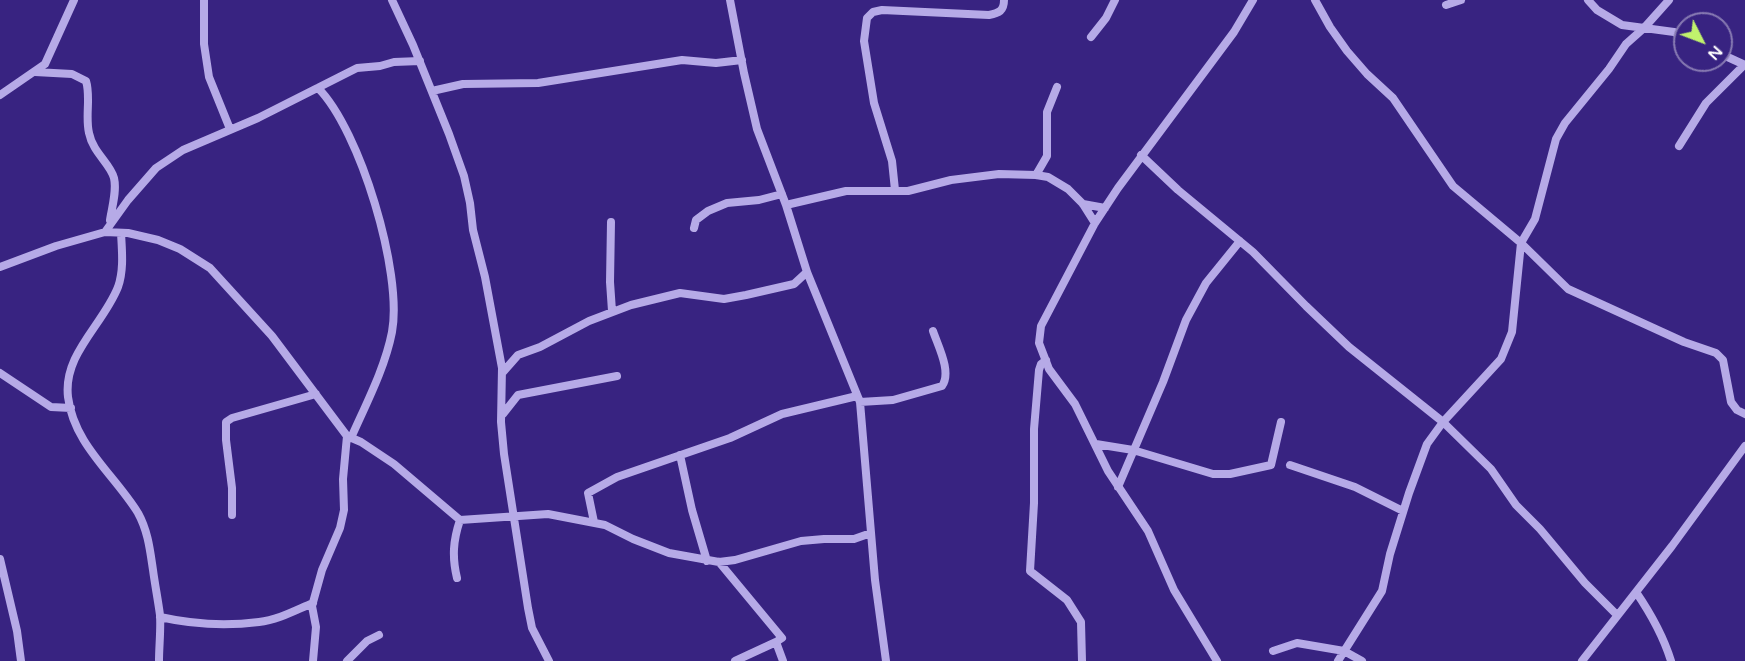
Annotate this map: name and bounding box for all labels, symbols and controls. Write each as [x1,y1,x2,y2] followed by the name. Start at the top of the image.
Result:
[1673,12,1733,72] north arrow
[1703,41,1727,64] text: N

